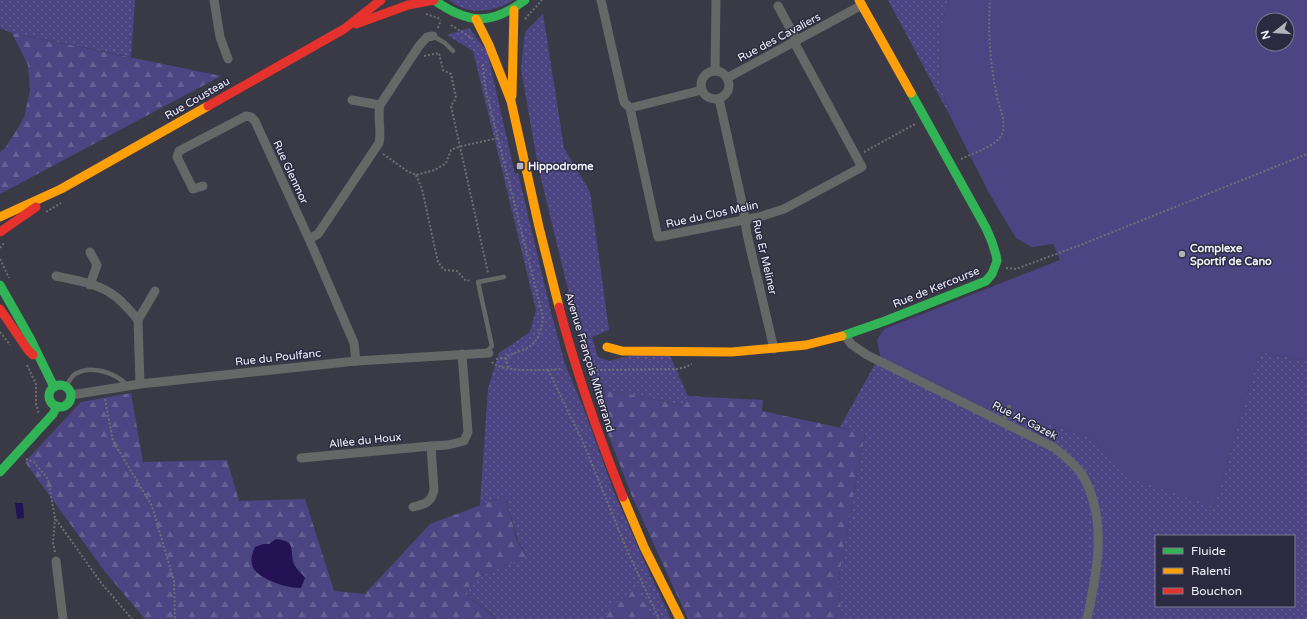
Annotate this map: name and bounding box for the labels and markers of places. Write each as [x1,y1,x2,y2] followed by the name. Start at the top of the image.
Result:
[528,160,594,174] place label: Hippodrome
[515,161,525,171] marker: Hippodrome
[1190,242,1272,269] place label: Complexe Sportif de Cano
[1177,249,1187,259] marker: Complexe Sportif de Cano

